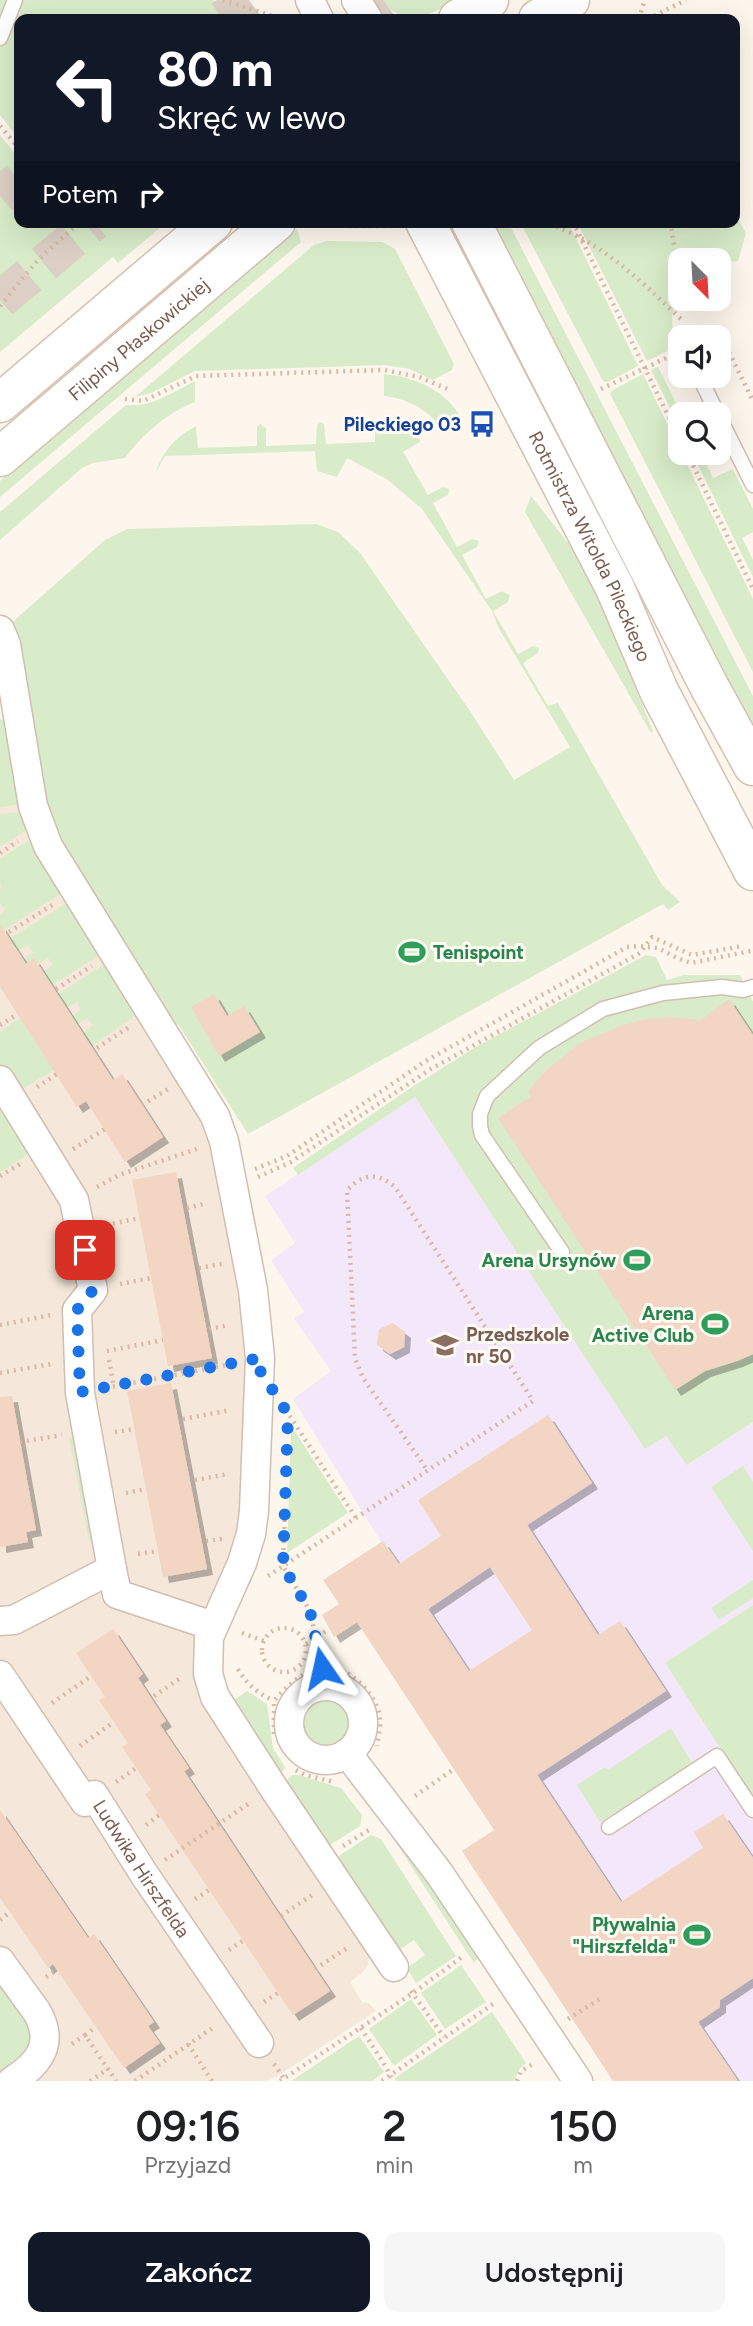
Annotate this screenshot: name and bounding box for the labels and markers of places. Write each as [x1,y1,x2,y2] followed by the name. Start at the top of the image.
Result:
[467,409,497,439] bus stop icon: Pileckiego 03
[343,413,461,436] place label: Pileckiego 03
[397,937,427,967] sports icon: Tenispoint
[433,941,524,964] place label: Tenispoint
[55,1220,115,1280] pin
[622,1245,652,1275] sports icon: Arena Ursynów
[482,1249,616,1272] place label: Arena Ursynów
[592,1302,694,1347] place label: Arena Active Club
[700,1309,730,1339] sports icon: Arena Active Club
[466,1323,570,1368] place label: Przedszkole nr 50
[430,1330,460,1360] school or university icon: Przedszkole nr 50
[572,1913,676,1958] place label: Pływalnia "Hirszfelda"
[682,1920,712,1950] sports icon: Pływalnia "Hirszfelda"

